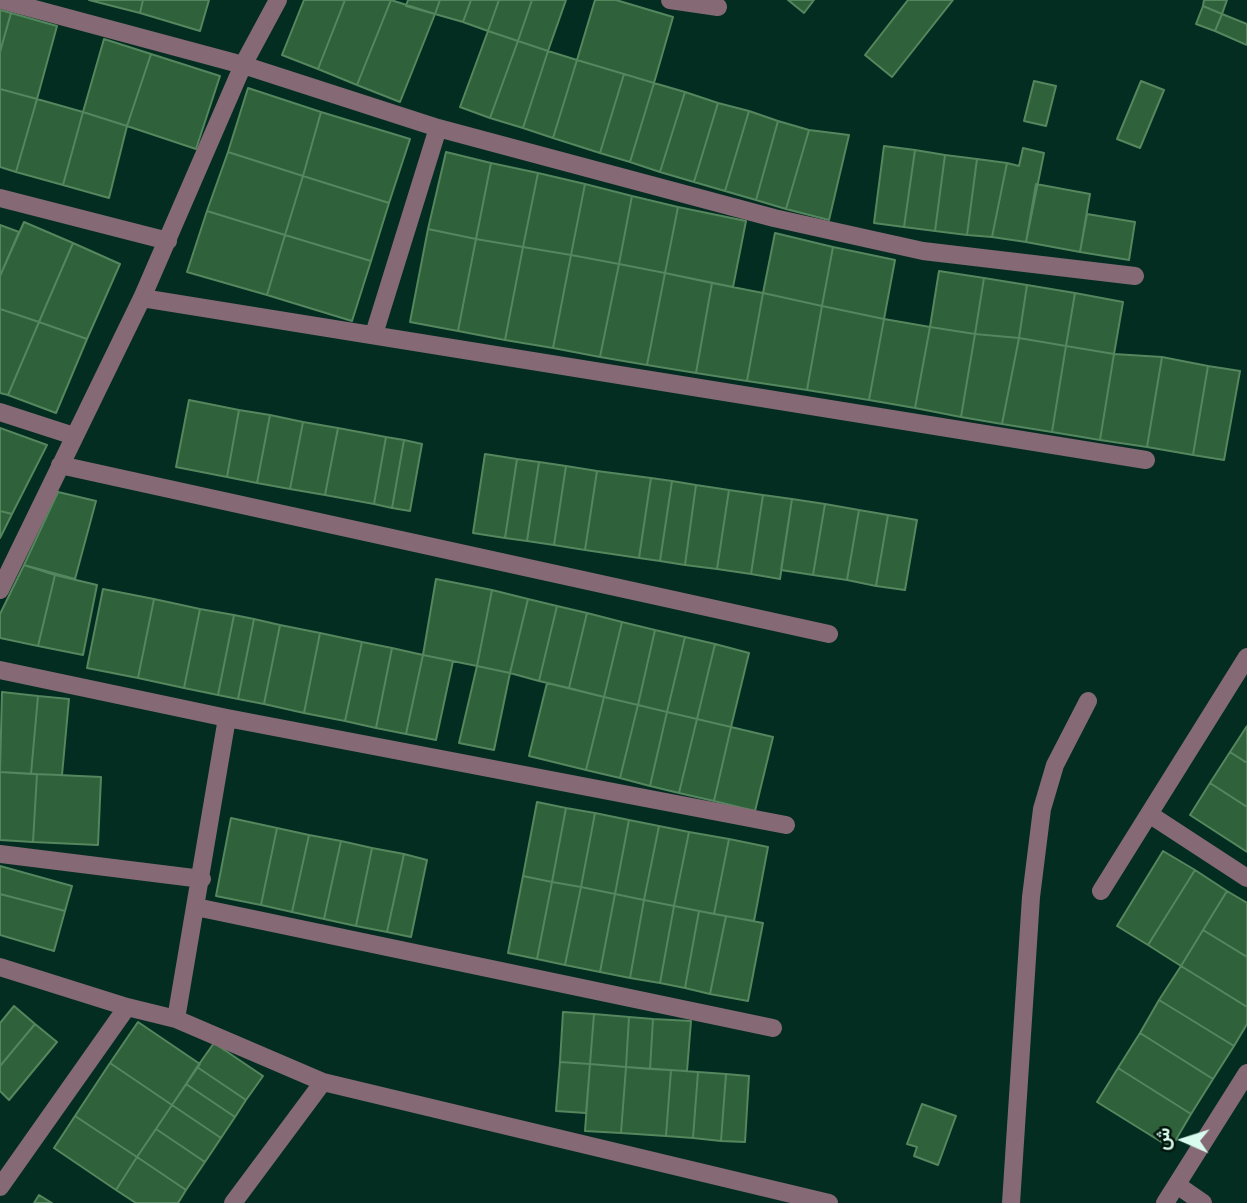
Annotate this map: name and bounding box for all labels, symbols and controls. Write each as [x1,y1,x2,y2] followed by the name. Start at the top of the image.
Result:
[1149,1105,1219,1175] north arrow
[1148,1127,1177,1151] text: ش

